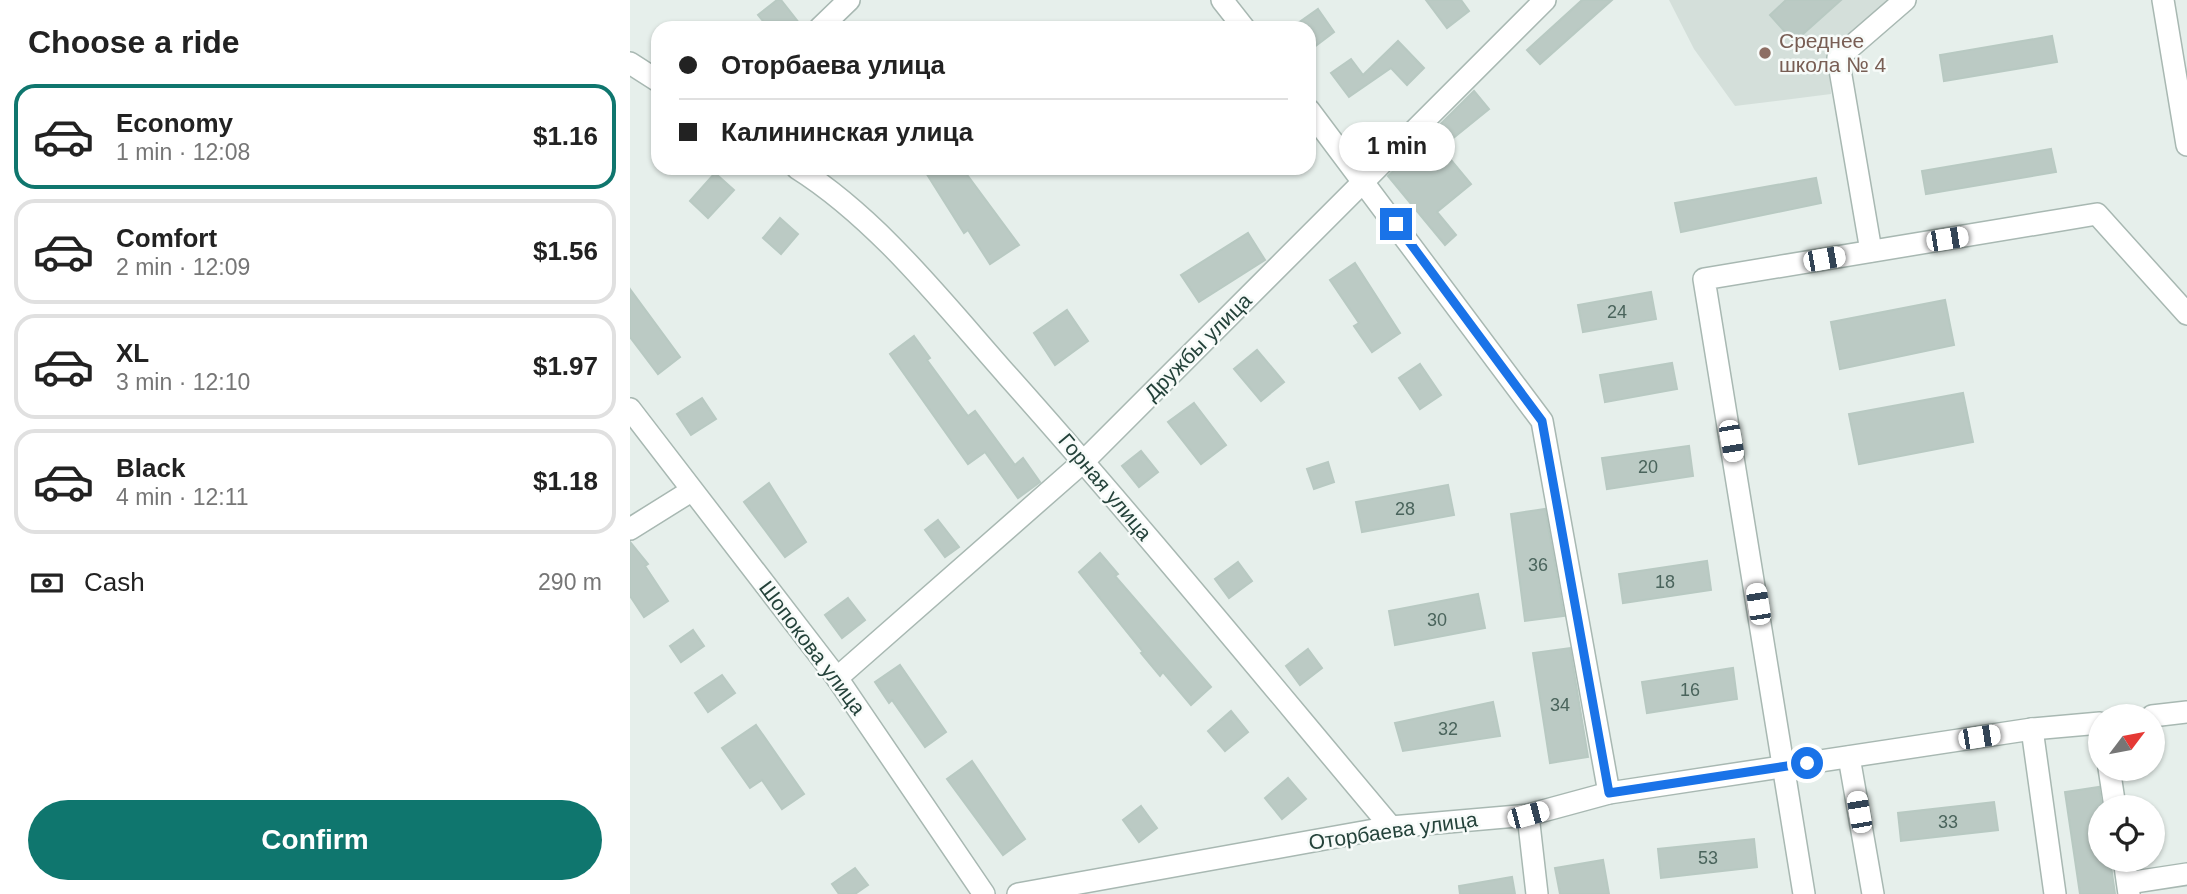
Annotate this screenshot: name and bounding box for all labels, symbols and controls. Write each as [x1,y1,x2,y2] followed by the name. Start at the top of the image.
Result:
[28,24,240,60] text: Choose a ride
[1779,29,1887,76] place label: Среднее школа № 4
[1757,45,1773,61] marker: Среднее школа № 4
[721,50,945,80] text: Оторбаева улица
[32,105,95,168] icon: car
[116,108,233,138] text: Economy
[721,117,973,147] text: Калининская улица
[533,121,598,151] text: $1.16
[1338,122,1454,172] callout: 1 min
[1367,133,1427,159] text: 1 min
[116,139,250,165] text: 1 min · 12:08
[1380,208,1412,240] route end
[32,220,95,283] icon: car
[116,223,217,253] text: Comfort
[1925,225,1970,253] car
[533,236,598,266] text: $1.56
[1802,245,1847,273] car
[116,254,250,280] text: 2 min · 12:09
[1140,288,1256,405] street label: Дружбы улица
[1607,302,1627,322] house number: 24
[32,335,95,398] icon: car
[116,338,149,368] text: XL
[533,351,598,381] text: $1.97
[116,369,250,395] text: 3 min · 12:10
[1718,418,1745,464] car
[1054,429,1157,545] street label: Горная улица
[32,450,95,513] icon: car
[116,453,185,483] text: Black
[1638,457,1658,477] house number: 20
[533,466,598,496] text: $1.18
[116,484,249,510] text: 4 min · 12:11
[1395,499,1415,519] house number: 28
[1528,555,1548,575] house number: 36
[28,564,66,602] icon: cash
[84,567,145,597] text: Cash
[538,569,602,595] text: 290 m
[1655,572,1675,592] house number: 18
[755,576,870,719] street label: Шопокова улица
[1745,582,1772,626] car
[1427,610,1447,630] house number: 30
[1680,680,1700,700] house number: 16
[1550,695,1570,715] house number: 34
[2088,704,2165,780] north arrow
[2088,704,2165,872] map controls
[1438,719,1458,739] house number: 32
[1957,723,2002,751] car
[1791,747,1823,779] route start
[1846,789,1873,835] car
[2088,795,2165,872] button: locate
[1505,799,1552,831] car
[28,800,602,880] button: Confirm
[1307,807,1479,854] street label: Оторбаева улица
[1938,812,1958,832] house number: 33
[1698,848,1718,868] house number: 53

